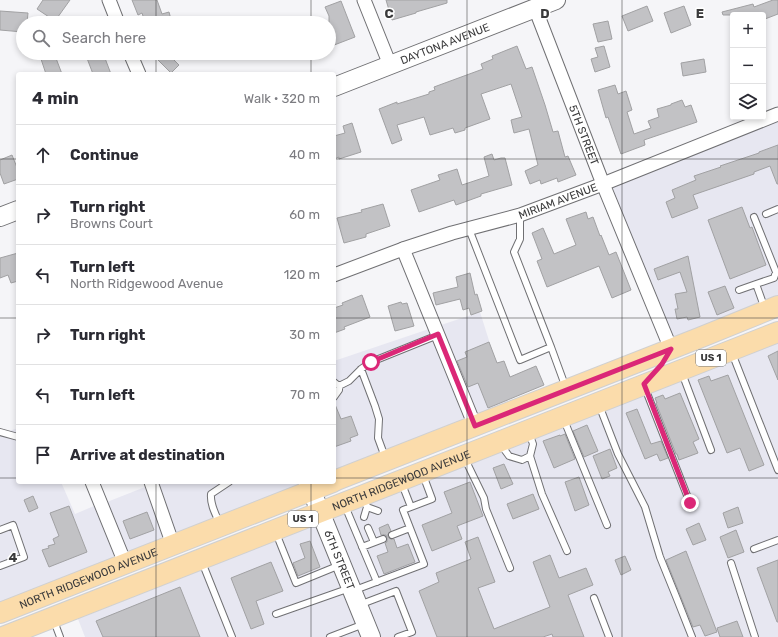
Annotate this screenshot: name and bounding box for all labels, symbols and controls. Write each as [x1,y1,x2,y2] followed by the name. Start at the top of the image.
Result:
[384,6,394,21] text: C
[540,6,550,21] text: D
[696,6,704,21] text: E
[730,12,766,120] map controls
[730,12,766,48] button: +
[16,16,336,60] search box
[398,20,492,67] street label: DAYTONA AVENUE
[30,27,52,49] icon: search
[62,29,146,47] text: Search here
[730,48,766,84] button: −
[730,84,766,120] button: layers
[32,88,79,108] text: 4 min
[244,91,320,106] text: Walk · 320 m
[566,103,602,167] street label: 5TH STREET
[32,144,54,166] icon: ahead
[70,146,139,164] text: Continue
[289,147,320,162] text: 40 m
[517,180,599,222] street label: MIRIAM AVENUE
[70,198,145,216] text: Turn right
[32,204,54,226] icon: right
[289,207,320,222] text: 60 m
[70,216,153,231] text: Browns Court
[70,258,135,276] text: Turn left
[32,264,54,286] icon: left
[284,267,320,282] text: 120 m
[70,276,223,291] text: North Ridgewood Avenue
[32,324,54,346] icon: right
[70,326,145,344] text: Turn right
[289,327,320,342] text: 30 m
[696,350,726,366] road number: US 1
[362,353,380,371] route start
[32,384,54,406] icon: left
[70,386,135,404] text: Turn left
[290,387,320,402] text: 70 m
[32,444,54,466] icon: arrive
[70,446,225,464] text: Arrive at destination
[330,447,473,513] street label: NORTH RIDGEWOOD AVENUE
[681,494,699,512] route end
[288,511,318,527] road number: US 1
[322,528,358,592] street label: 6TH STREET
[17,545,160,611] street label: NORTH RIDGEWOOD AVENUE
[9,550,18,565] text: 4

